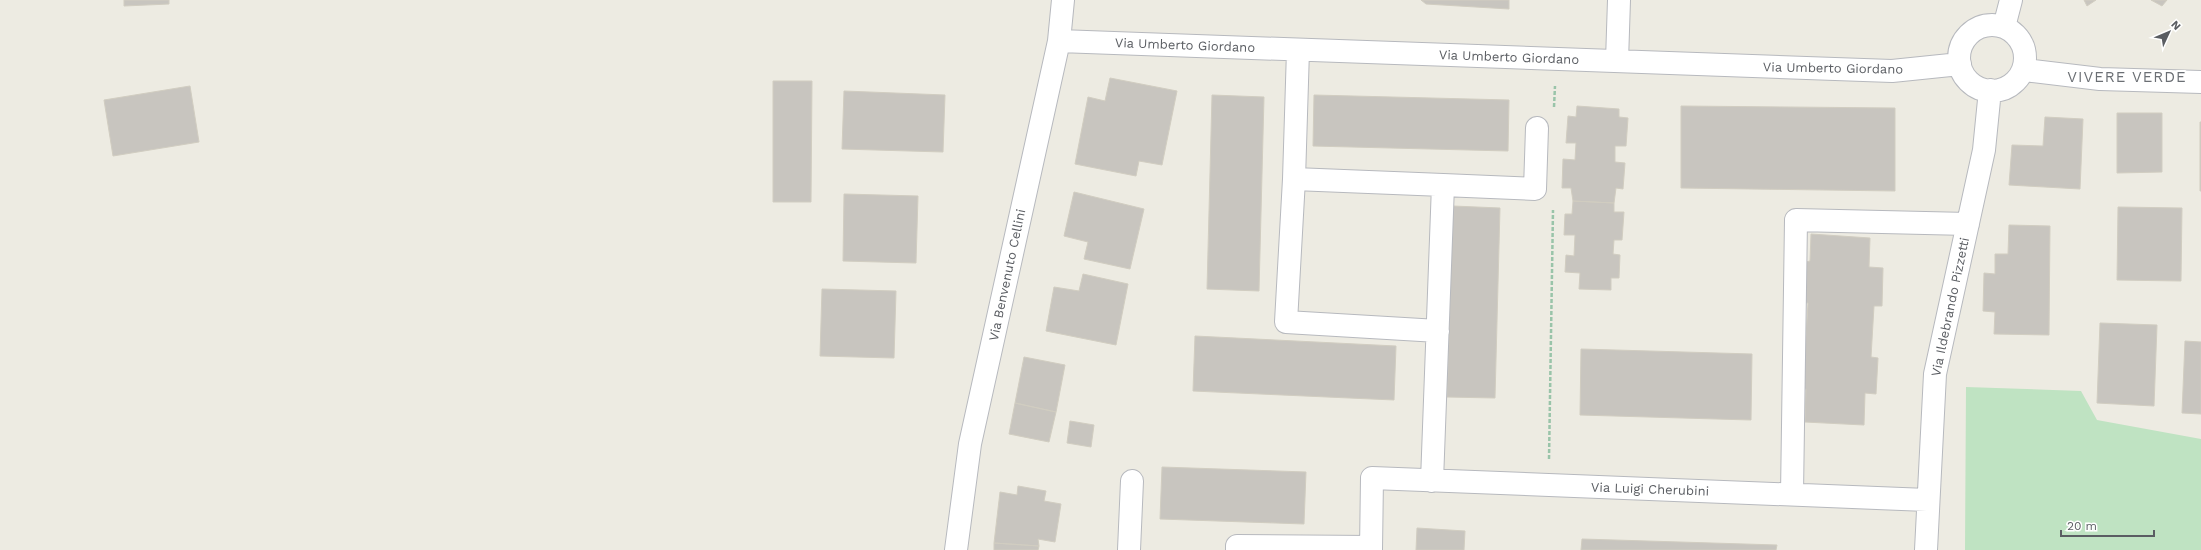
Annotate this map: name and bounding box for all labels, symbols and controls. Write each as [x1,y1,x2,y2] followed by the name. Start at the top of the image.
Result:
[2149,12,2189,52] north arrow
[2168,18,2183,33] text: N
[1115,35,1256,55] street label: Via Umberto Giordano
[1439,47,1580,67] street label: Via Umberto Giordano
[1763,59,1903,77] street label: Via Umberto Giordano
[2067,68,2187,86] district label: VIVERE VERDE
[986,208,1028,342] street label: Via Benvenuto Cellini
[1928,236,1972,378] street label: Via Ildebrando Pizzetti
[1591,479,1709,499] street label: Via Luigi Cherubini
[2061,512,2154,538] scale bar
[2067,519,2097,533] text: 20 m

